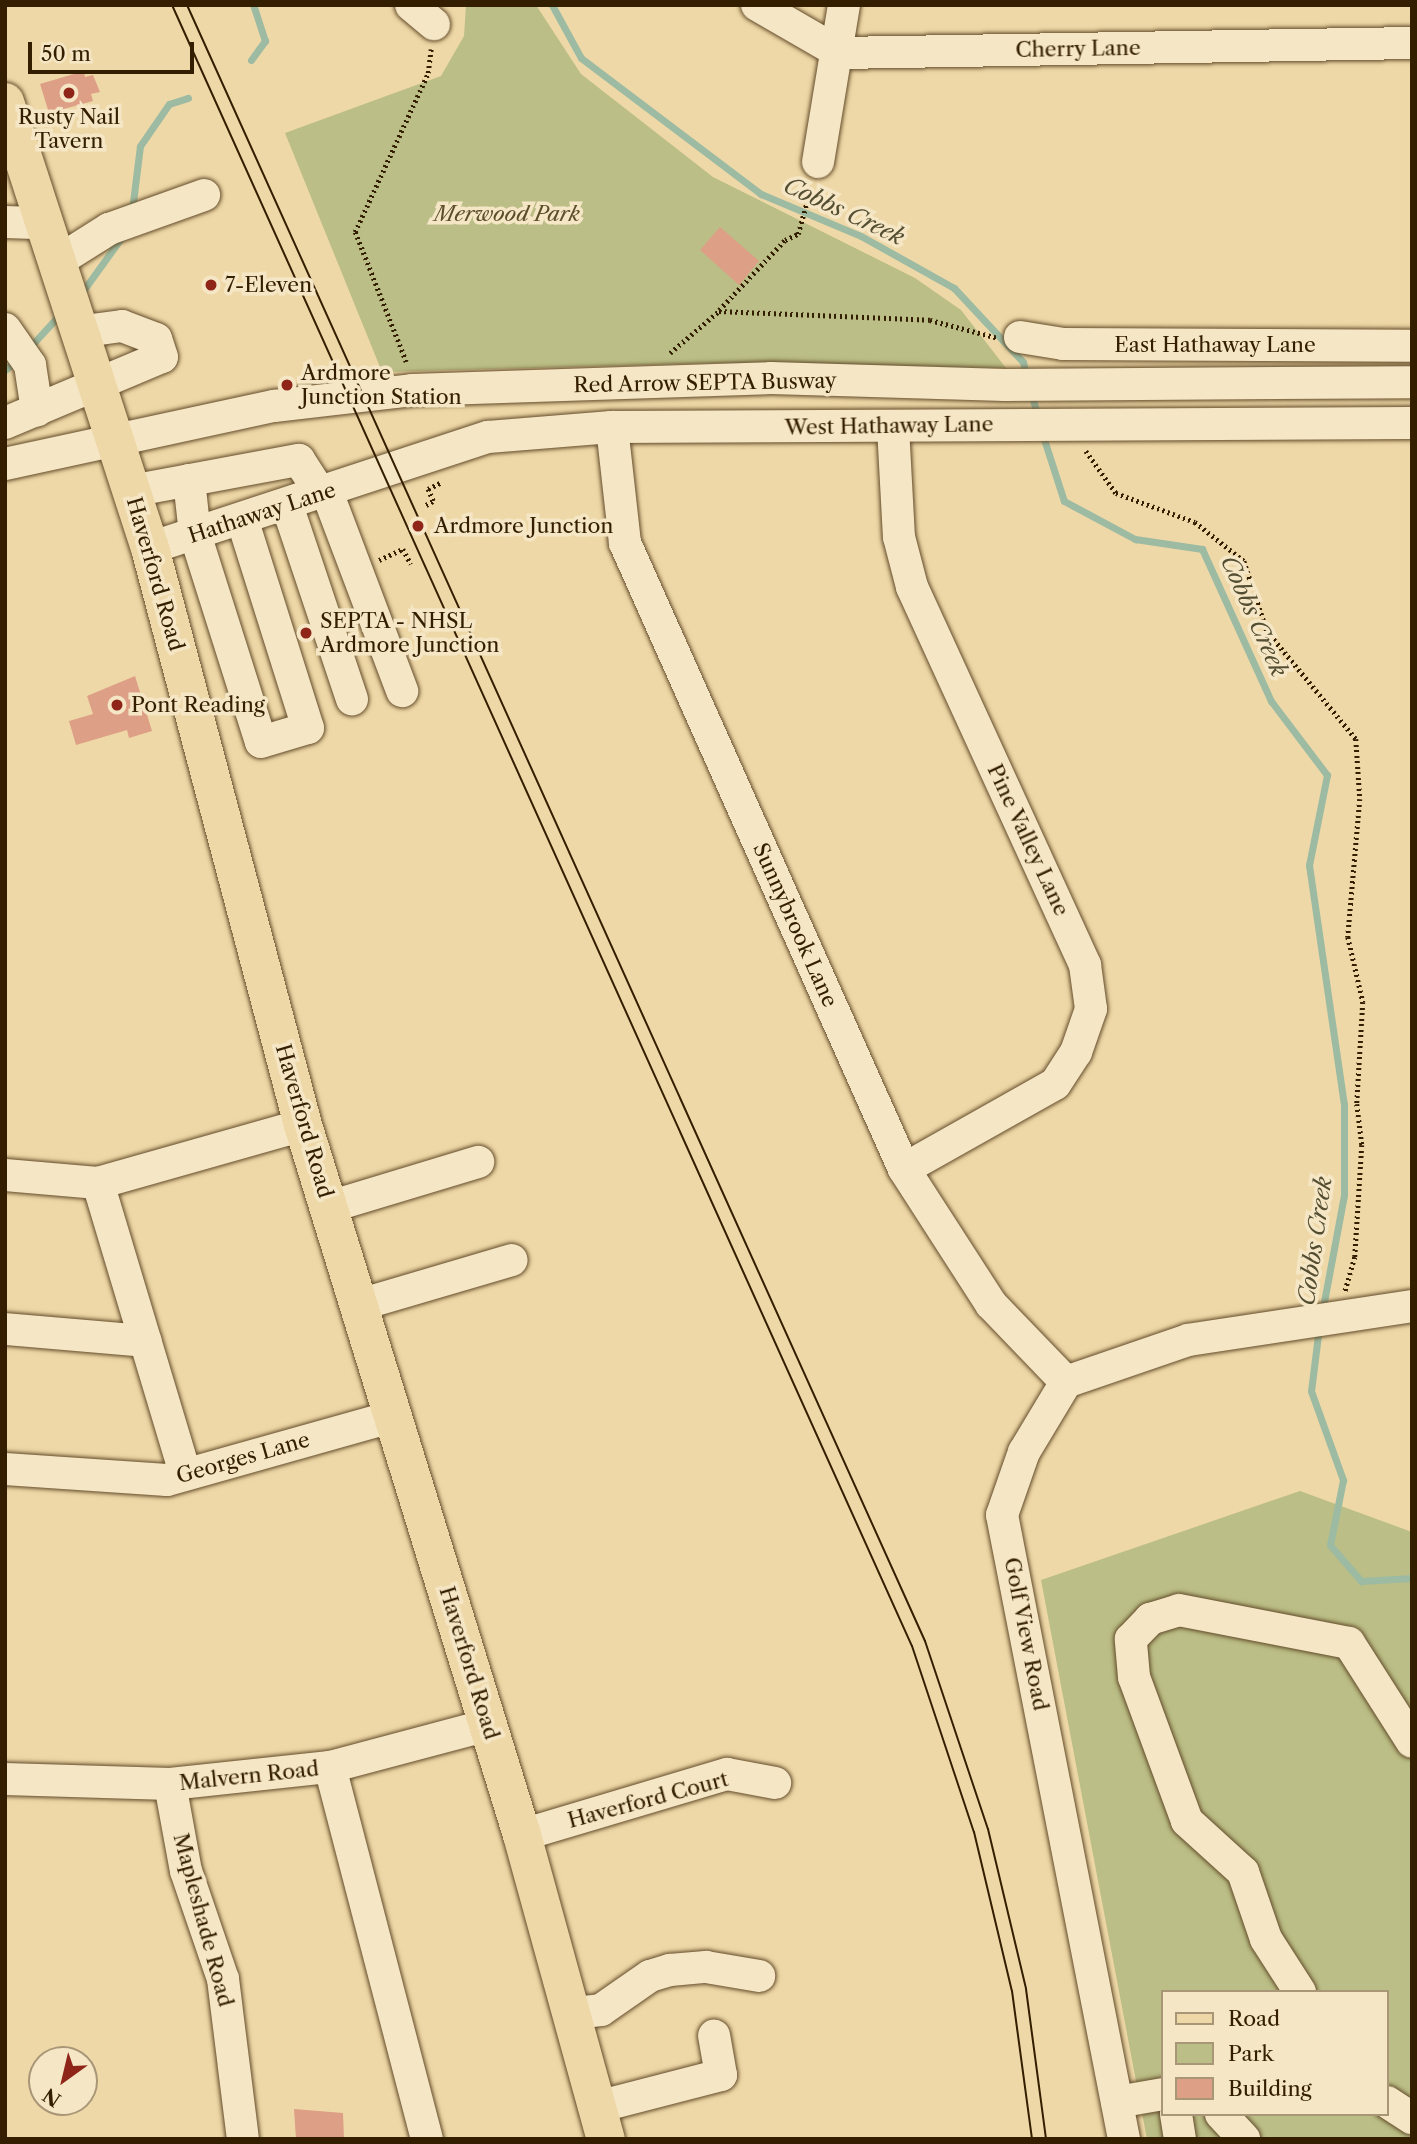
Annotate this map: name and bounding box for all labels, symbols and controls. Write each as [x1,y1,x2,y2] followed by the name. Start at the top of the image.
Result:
[32,28,198,72] scale bar
[1015,35,1141,63] street label: Cherry Lane
[41,41,91,66] text: 50 m
[61,85,77,101] marker: Rusty Nail Tavern
[18,104,120,154] place label: Rusty Nail Tavern
[779,171,909,251] water label: Cobbs Creek
[434,201,580,227] park label: Merwood Park
[225,272,312,298] place label: 7-Eleven
[203,277,219,293] marker: 7-Eleven
[1114,332,1316,358] street label: East Hathaway Lane
[301,360,462,410] place label: Ardmore Junction Station
[572,368,838,398] street label: Red Arrow SEPTA Busway
[279,377,295,393] marker: Ardmore Junction Station
[784,412,994,440] street label: West Hathaway Lane
[185,477,339,549] street label: Hathaway Lane
[121,494,189,654] street label: Haverford Road
[434,513,613,539] place label: Ardmore Junction
[408,516,428,536] marker: Ardmore Junction
[1215,551,1293,681] water label: Cobbs Creek
[320,608,499,658] place label: SEPTA - NHSL Ardmore Junction
[298,625,314,641] marker: SEPTA - NHSL Ardmore Junction
[131,692,265,718] place label: Pont Reading
[109,697,125,713] marker: Pont Reading
[982,759,1074,921] street label: Pine Valley Lane
[747,839,843,1011] street label: Sunnybrook Lane
[270,1041,338,1201] street label: Haverford Road
[1292,1175,1338,1307] water label: Cobbs Creek
[173,1427,313,1489] street label: Georges Lane
[999,1555,1053,1713] street label: Golf View Road
[434,1583,504,1743] street label: Haverford Road
[178,1756,320,1796] street label: Malvern Road
[565,1766,731,1834] street label: Haverford Court
[168,1831,238,2009] street label: Mapleshade Road
[1162,1990,1389,2116] legend
[1228,2006,1280,2031] text: Road
[1228,2041,1274,2066] text: Park
[28,2046,98,2116] north arrow
[1228,2076,1312,2101] text: Building
[39,2083,65,2111] text: N

